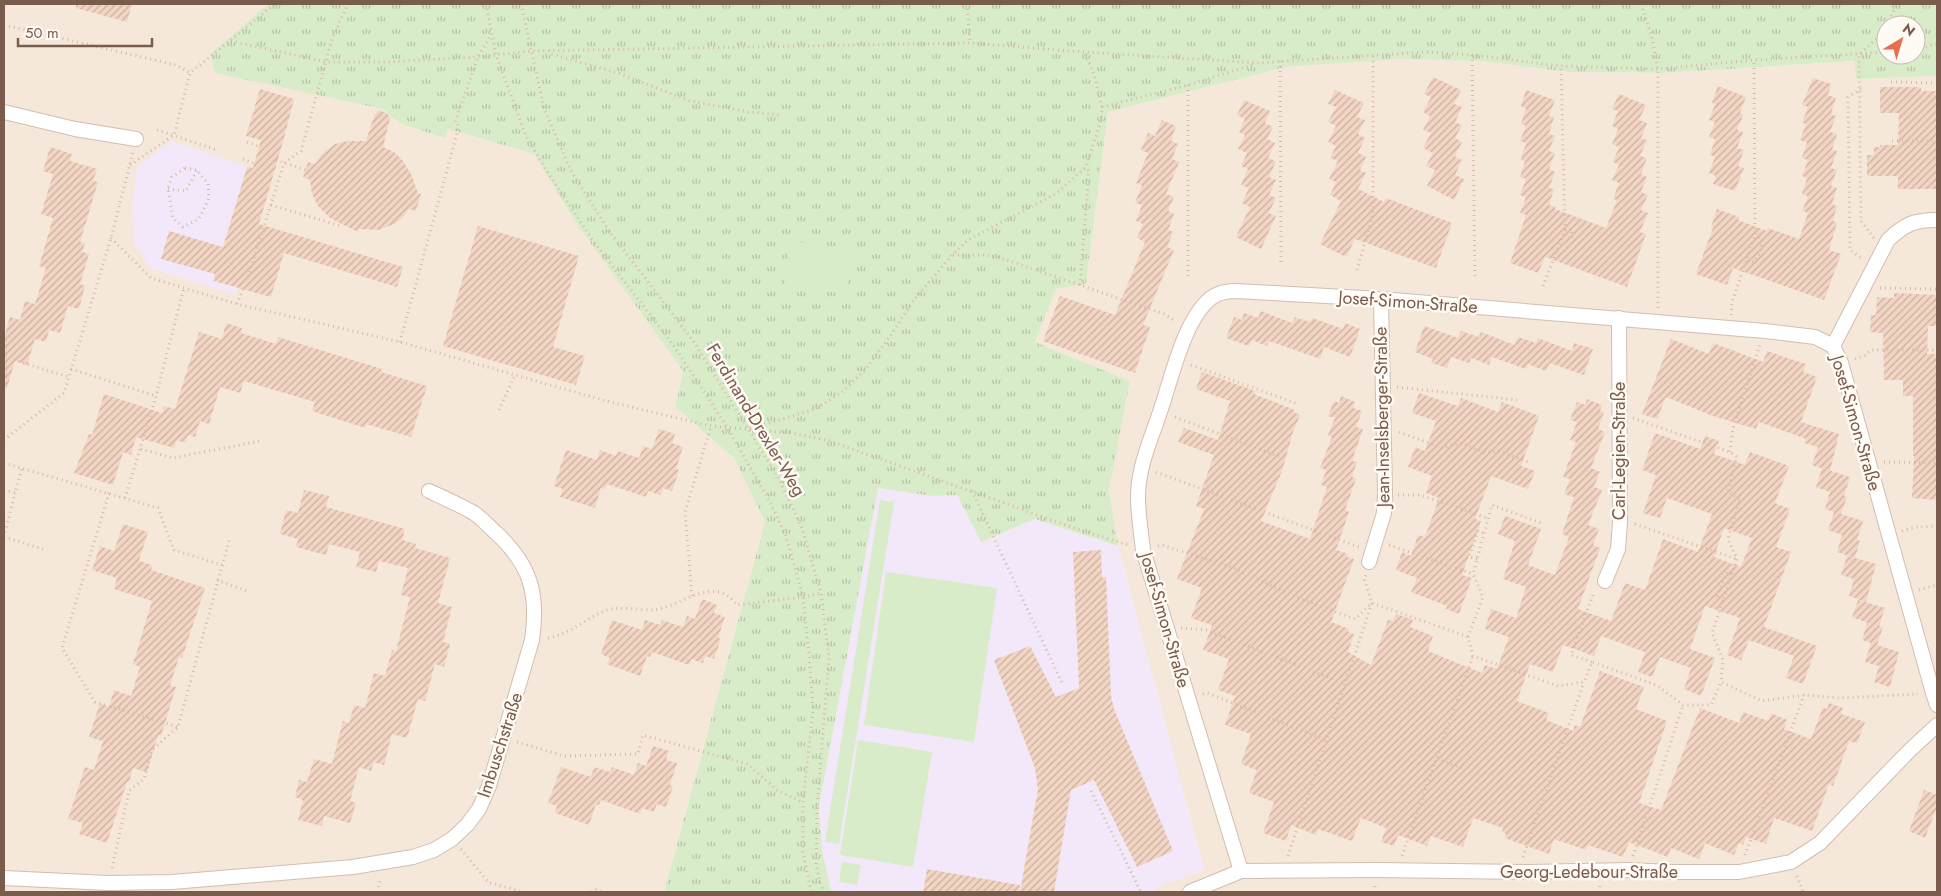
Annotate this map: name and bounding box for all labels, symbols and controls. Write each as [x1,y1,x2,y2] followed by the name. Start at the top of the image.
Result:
[18,15,151,47] scale bar
[1876,15,1926,65] north arrow
[1898,18,1920,41] text: N
[25,22,59,44] text: 50 m
[1335,284,1479,320] street label: Josef-Simon-Straße
[1367,326,1397,510] street label: Jean-Inselsberger-Straße
[700,339,812,501] street label: Ferdinand-Drexler-Weg
[1824,350,1888,494] street label: Josef-Simon-Straße
[1606,382,1632,520] street label: Carl-Legien-Straße
[1133,547,1197,691] street label: Josef-Simon-Straße
[471,689,529,801] street label: Imbuschstraße
[1500,859,1678,885] street label: Georg-Ledebour-Straße

